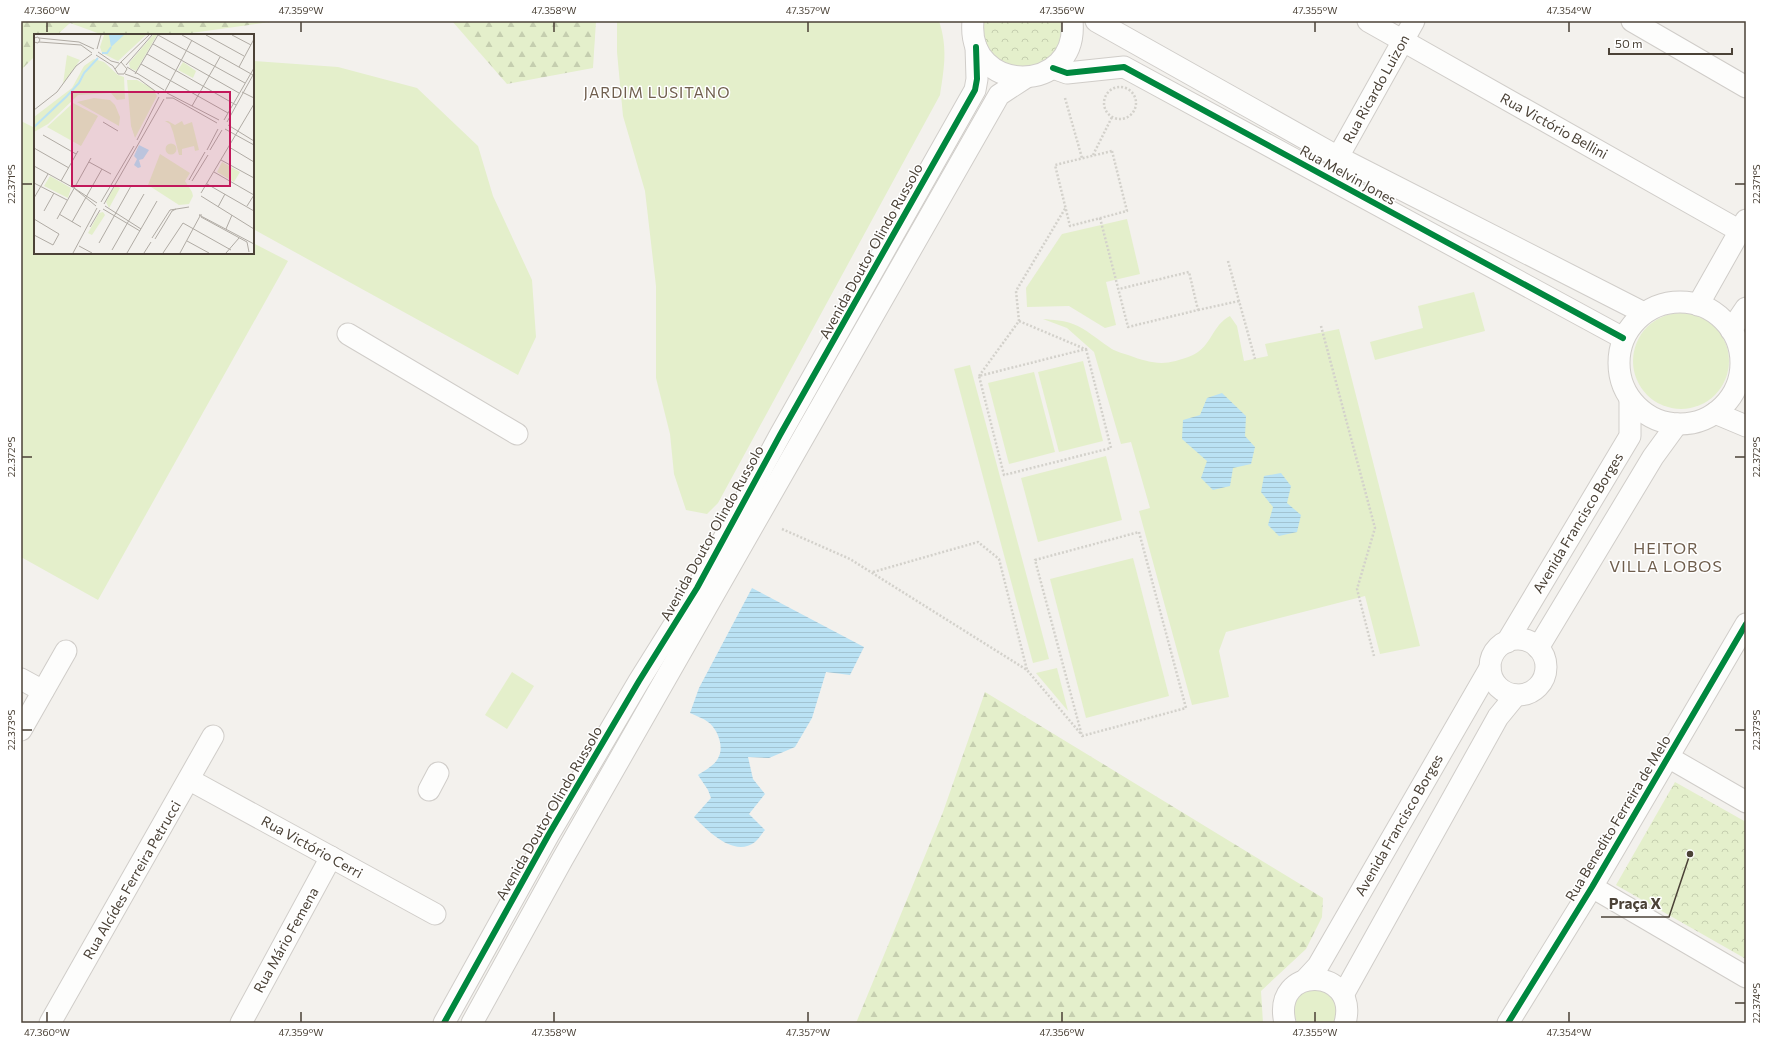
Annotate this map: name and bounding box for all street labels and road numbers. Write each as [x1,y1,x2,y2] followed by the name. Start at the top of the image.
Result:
[1339,31,1412,146] street label: Rua Ricardo Luizon
[1498,89,1611,162] street label: Rua Victório Bellini
[1297,141,1399,208] street label: Rua Melvin Jones
[815,160,926,341] street label: Avenida Doutor Olindo Russolo
[656,442,767,623] street label: Avenida Doutor Olindo Russolo
[1529,449,1626,596] street label: Avenida Francisco Borges
[492,723,605,903] street label: Avenida Doutor Olindo Russolo
[1561,732,1674,904] street label: Rua Benedito Ferreira de Melo
[1351,751,1446,899] street label: Avenida Francisco Borges
[79,797,184,962] street label: Rua Alcídes Ferreira Petrucci
[259,812,366,881] street label: Rua Victório Cerri
[250,884,322,995] street label: Rua Mário Femena

